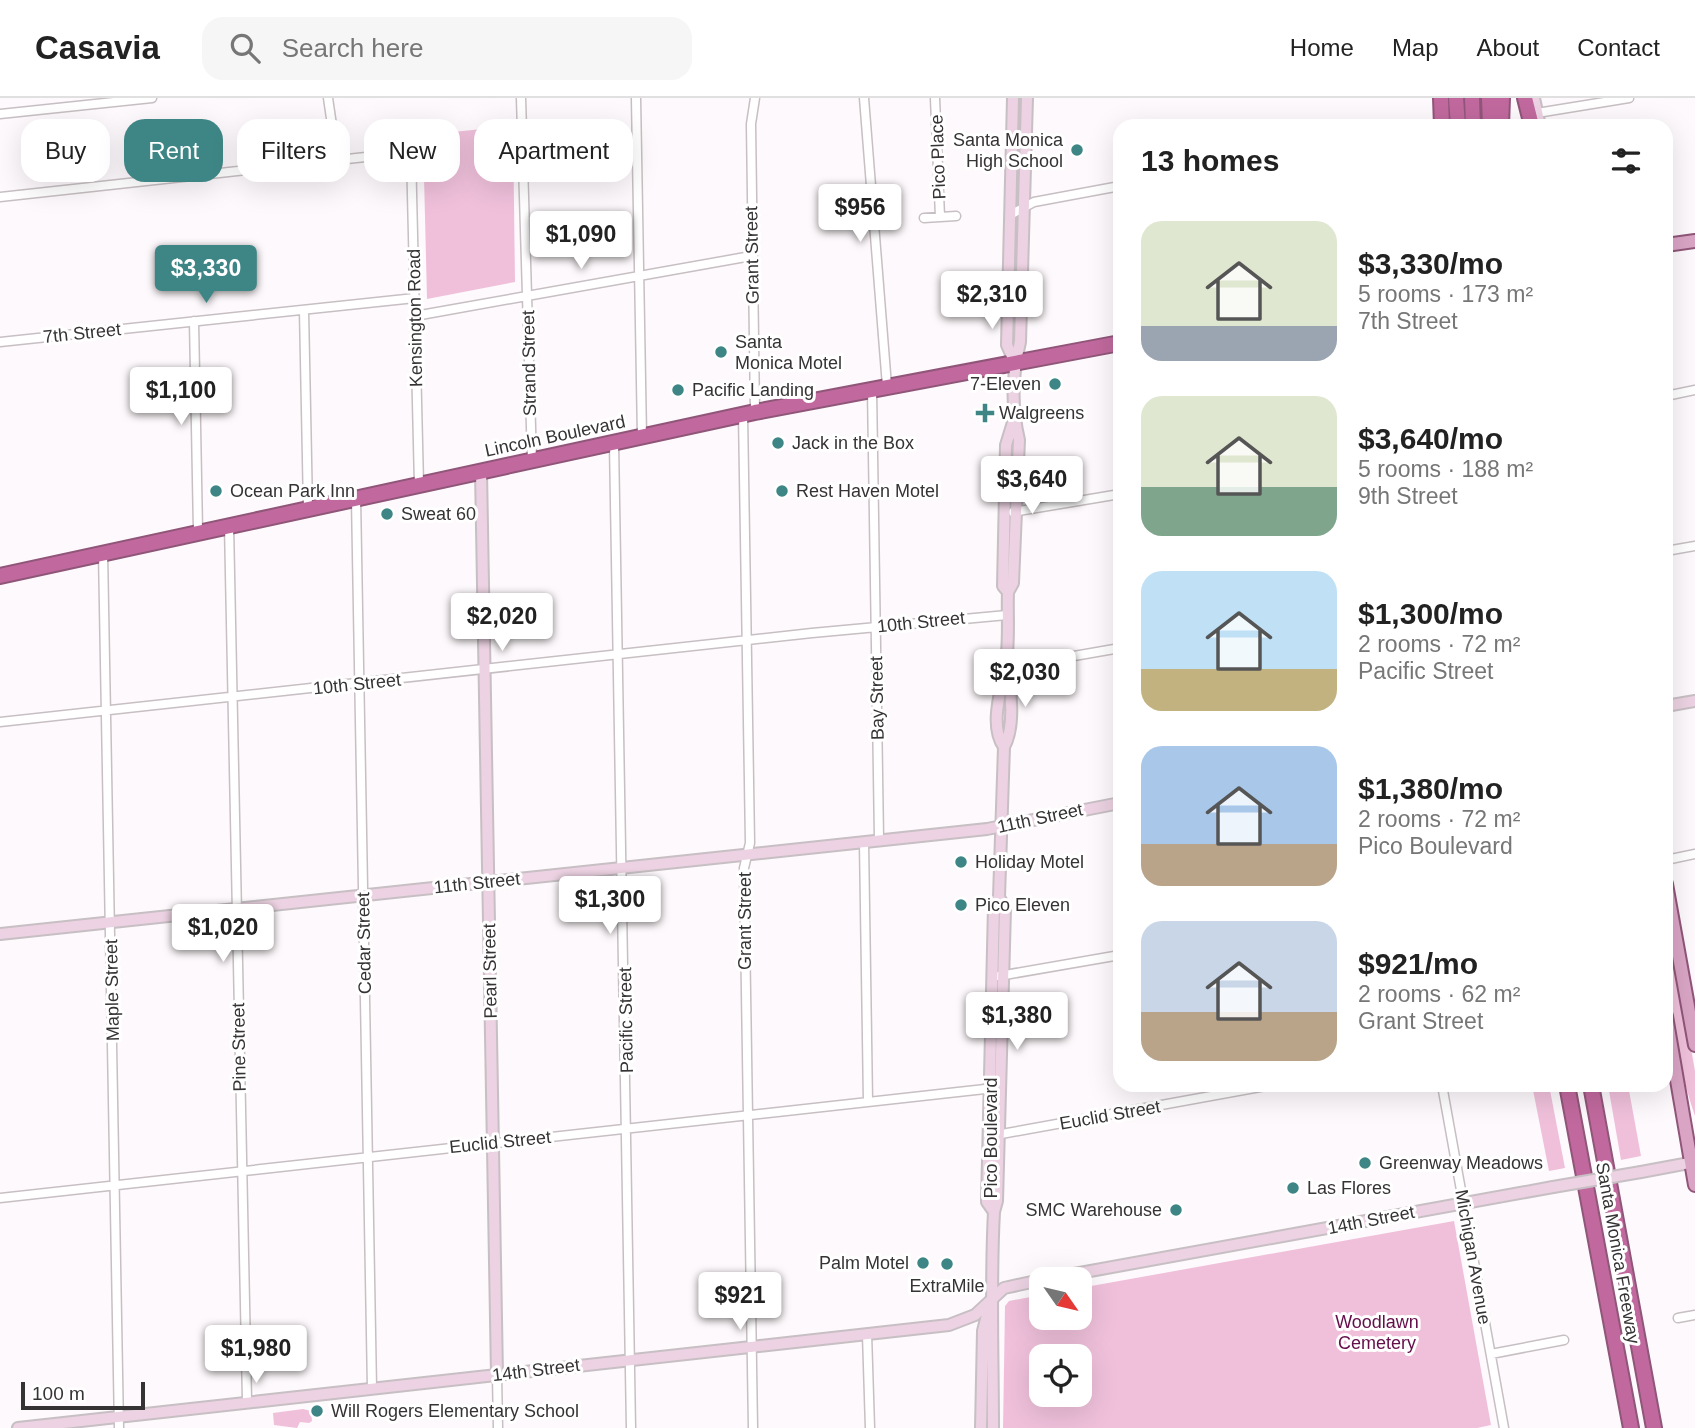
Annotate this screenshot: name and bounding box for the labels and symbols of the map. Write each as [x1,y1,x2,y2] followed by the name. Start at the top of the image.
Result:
[927,114,949,200] street label: Pico Place
[953,130,1064,171] place label: Santa Monica High School
[1069,142,1085,158] marker: Santa Monica High School
[819,184,901,244] pin: $956
[741,206,763,304] street label: Grant Street
[524,212,638,271] pin: $1,090
[149,246,263,305] pin: $3,330
[404,249,426,387] street label: Kensington Road
[935,272,1049,331] pin: $2,310
[518,310,540,416] street label: Strand Street
[42,319,122,347] street label: 7th Street
[735,332,842,373] place label: Santa Monica Motel
[713,344,729,360] marker: Santa Monica Motel
[124,368,238,427] pin: $1,100
[970,374,1041,394] place label: 7-Eleven
[1047,376,1063,392] marker: 7-Eleven
[692,380,814,400] place label: Pacific Landing
[670,382,686,398] marker: Pacific Landing
[999,403,1084,423] place label: Walgreens
[977,405,993,421] marker: Walgreens
[483,411,627,461] street label: Lincoln Boulevard
[792,433,914,453] place label: Jack in the Box
[770,435,786,451] marker: Jack in the Box
[975,456,1089,516] pin: $3,640
[230,481,355,501] place label: Ocean Park Inn
[796,481,939,501] place label: Rest Haven Motel
[208,483,224,499] marker: Ocean Park Inn
[774,483,790,499] marker: Rest Haven Motel
[401,504,476,524] place label: Sweat 60
[379,506,395,522] marker: Sweat 60
[445,594,559,653] pin: $2,020
[876,607,966,637] street label: 10th Street
[968,650,1082,709] pin: $2,030
[866,656,888,740] street label: Bay Street
[312,669,402,699] street label: 10th Street
[996,799,1084,837] street label: 11th Street
[975,852,1084,872] place label: Holiday Motel
[953,854,969,870] marker: Holiday Motel
[433,869,521,897] street label: 11th Street
[735,872,755,970] street label: Grant Street
[553,876,667,936] pin: $1,300
[353,892,375,994] street label: Cedar Street
[975,895,1070,915] place label: Pico Eleven
[953,897,969,913] marker: Pico Eleven
[166,904,280,964] pin: $1,020
[479,923,501,1019] street label: Pearl Street
[101,939,123,1041] street label: Maple Street
[615,967,637,1073] street label: Pacific Street
[960,992,1074,1052] pin: $1,380
[228,1002,250,1092] street label: Pine Street
[981,1077,1001,1199] street label: Pico Boulevard
[1058,1096,1162,1134] street label: Euclid Street
[448,1127,552,1157] street label: Euclid Street
[1379,1153,1543,1173] place label: Greenway Meadows
[1357,1155,1373,1171] marker: Greenway Meadows
[1592,1161,1644,1345] street label: Santa Monica Freeway
[1307,1178,1391,1198] place label: Las Flores
[1285,1180,1301,1196] marker: Las Flores
[1451,1188,1495,1326] street label: Michigan Avenue
[1026,1200,1162,1220] place label: SMC Warehouse
[1168,1202,1184,1218] marker: SMC Warehouse
[1326,1202,1416,1238] street label: 14th Street
[819,1253,909,1273] place label: Palm Motel
[915,1255,931,1271] marker: Palm Motel
[939,1256,955,1272] marker: ExtraMile
[1029,1267,1092,1330] north arrow
[699,1272,781,1332] pin: $921
[909,1276,985,1296] place label: ExtraMile
[1335,1312,1419,1353] park label: Woodlawn Cemetery
[199,1326,313,1385] pin: $1,980
[491,1355,581,1385] street label: 14th Street
[21,1379,145,1411] scale bar
[331,1401,579,1421] place label: Will Rogers Elementary School
[309,1403,325,1419] marker: Will Rogers Elementary School

